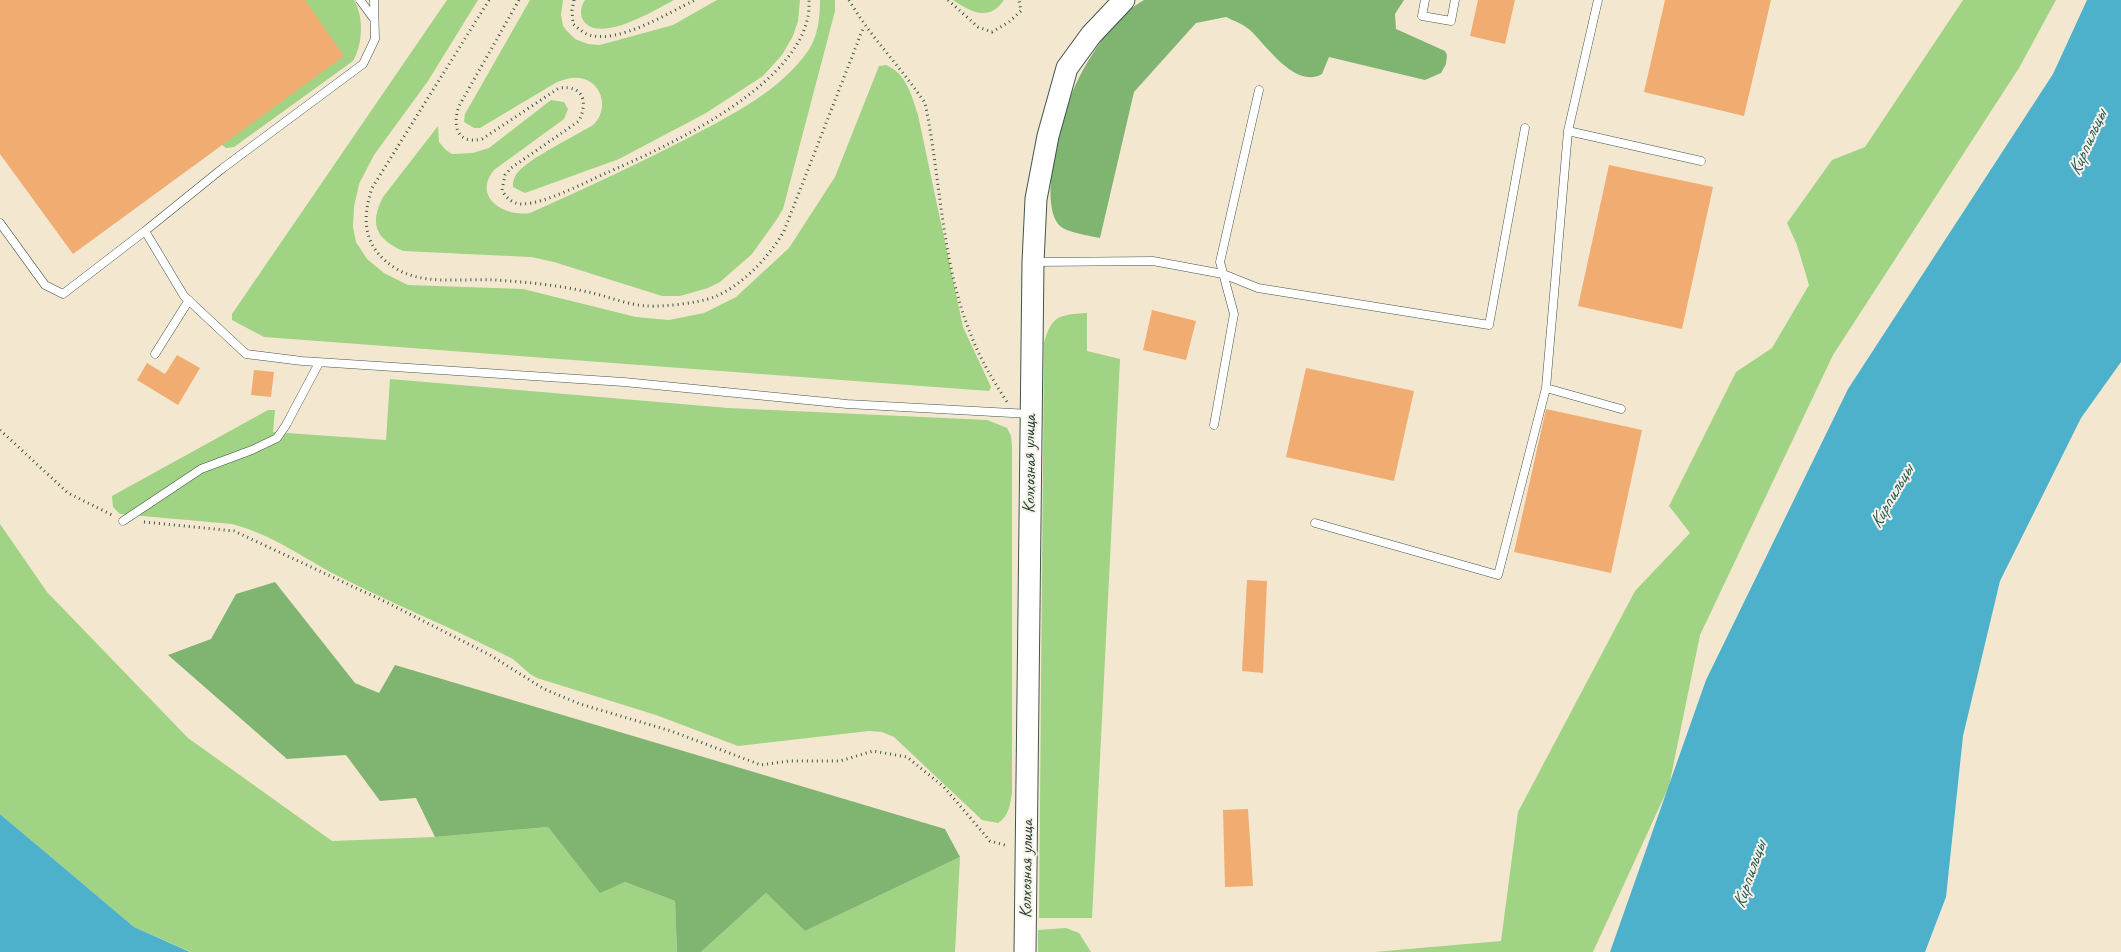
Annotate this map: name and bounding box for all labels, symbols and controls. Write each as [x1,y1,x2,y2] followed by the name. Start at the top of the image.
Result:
[2064,107,2112,179] water label: Кирпильцы
[1019,415,1041,513] street label: Колхозная улица
[1865,461,1919,533] water label: Кирпильцы
[1015,820,1039,918] street label: Колхозная улица
[1728,839,1772,911] water label: Кирпильцы

